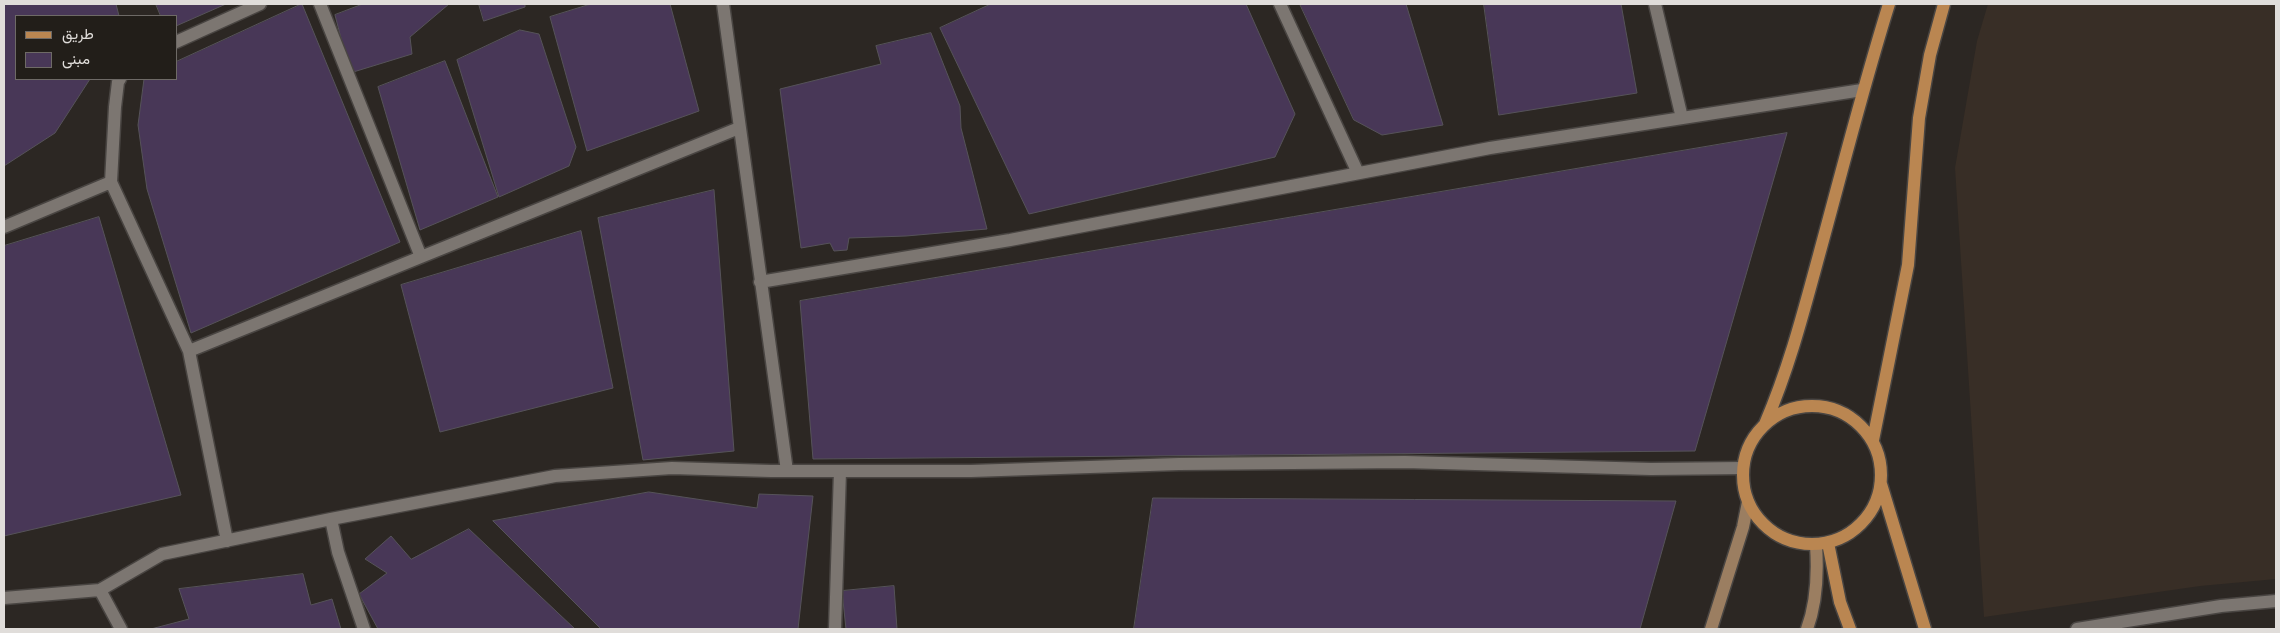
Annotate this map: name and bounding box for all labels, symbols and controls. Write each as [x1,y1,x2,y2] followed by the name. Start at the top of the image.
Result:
[15,15,178,80] legend
[62,23,94,45] text: طريق
[62,48,90,70] text: مبنى

